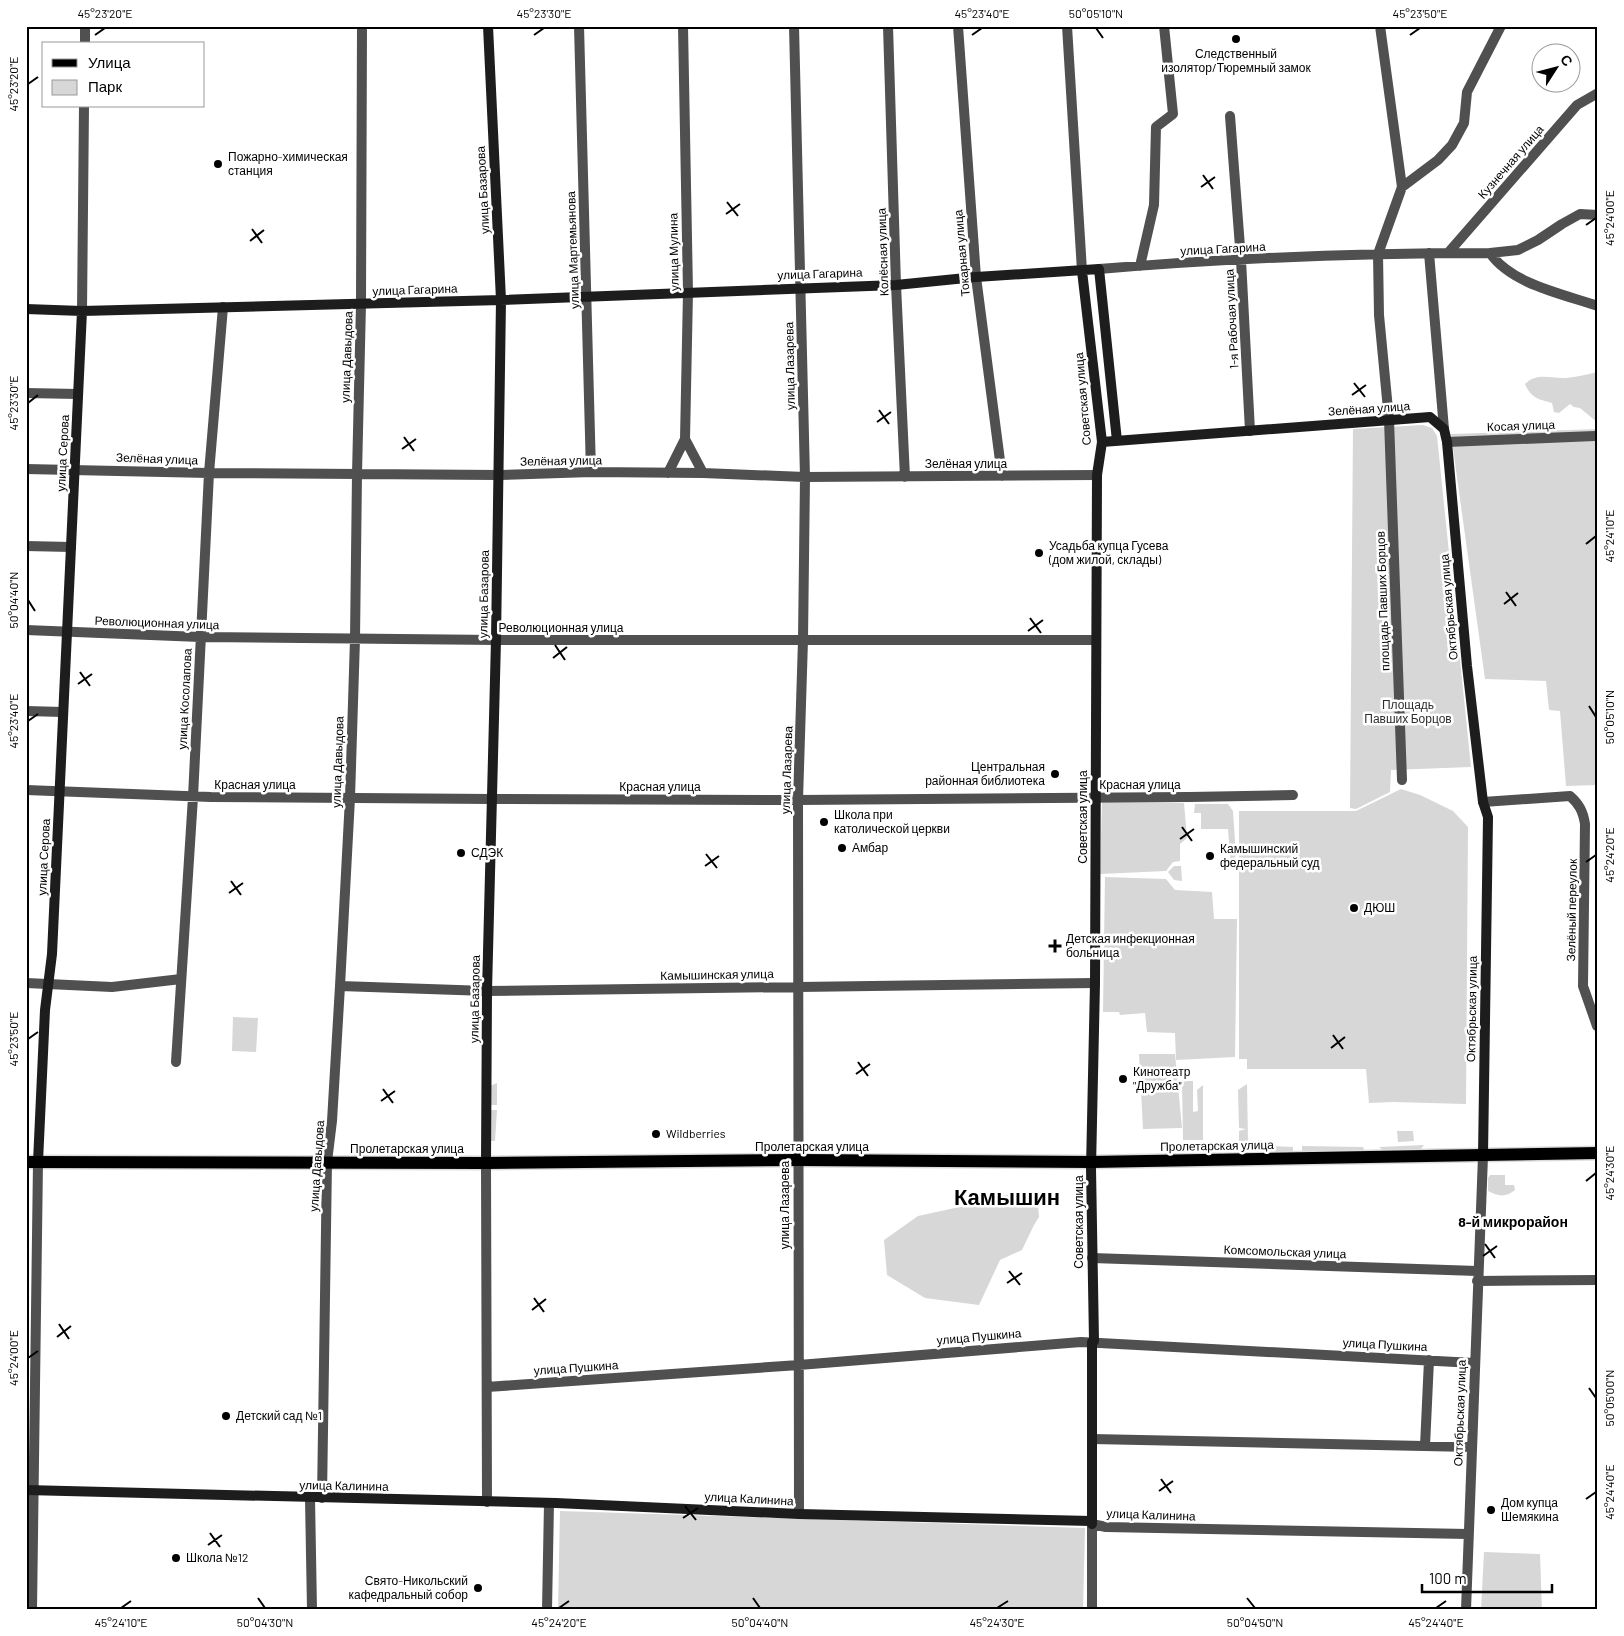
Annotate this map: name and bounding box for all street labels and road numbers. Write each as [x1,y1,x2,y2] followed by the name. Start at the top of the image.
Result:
[1475,121,1547,202] street label: Кузнечная улица
[473,145,492,234] street label: улица Базарова
[563,191,582,309] street label: улица Мартемьянова
[873,207,892,296] street label: Колёсная улица
[950,209,973,297] street label: Токарная улица
[665,212,682,291] street label: улица Мулина
[1180,239,1266,258] street label: улица Гагарина
[777,265,863,282] street label: улица Гагарина
[1221,268,1242,369] street label: 1-я Рабочая улица
[372,281,458,298] street label: улица Гагарина
[337,311,356,403] street label: улица Давыдова
[781,321,798,410] street label: улица Лазарева
[1071,352,1094,446] street label: Советская улица
[1327,398,1411,419] street label: Зелёная улица
[53,414,72,492] street label: улица Серова
[1487,417,1556,434] street label: Косая улица
[116,450,199,467] street label: Зелёная улица
[520,452,603,469] street label: Зелёная улица
[925,456,1008,471] street label: Зелёная улица
[1373,531,1392,671] street label: площадь Павших Борцов
[475,549,492,638] street label: улица Базарова
[1436,553,1461,661] street label: Октябрьская улица
[94,613,220,632] street label: Революционная улица
[499,620,624,635] street label: Революционная улица
[174,648,195,750] street label: улица Косолапова
[328,716,347,808] street label: улица Давыдова
[777,725,796,814] street label: улица Лазарева
[1075,770,1090,864] street label: Советская улица
[214,777,296,792] street label: Красная улица
[1099,777,1181,792] street label: Красная улица
[619,779,701,794] street label: Красная улица
[34,818,53,896] street label: улица Серова
[1563,858,1580,961] street label: Зелёный переулок
[466,954,483,1043] street label: улица Базарова
[1463,955,1480,1062] street label: Октябрьская улица
[660,966,774,983] street label: Камышинская улица
[306,1119,327,1212] street label: улица Давыдова
[1160,1137,1274,1154] street label: Пролетарская улица
[755,1139,869,1154] street label: Пролетарская улица
[350,1141,464,1156] street label: Пролетарская улица
[777,1161,792,1249] street label: улица Лазарева
[1071,1175,1086,1269] street label: Советская улица
[1223,1242,1347,1261] street label: Комсомольская улица
[936,1325,1022,1348] street label: улица Пушкина
[1342,1335,1428,1354] street label: улица Пушкина
[533,1357,619,1378] street label: улица Пушкина
[1450,1359,1469,1467] street label: Октябрьская улица
[299,1477,389,1494] street label: улица Калинина
[704,1489,794,1508] street label: улица Калинина
[1106,1505,1196,1524] street label: улица Калинина

